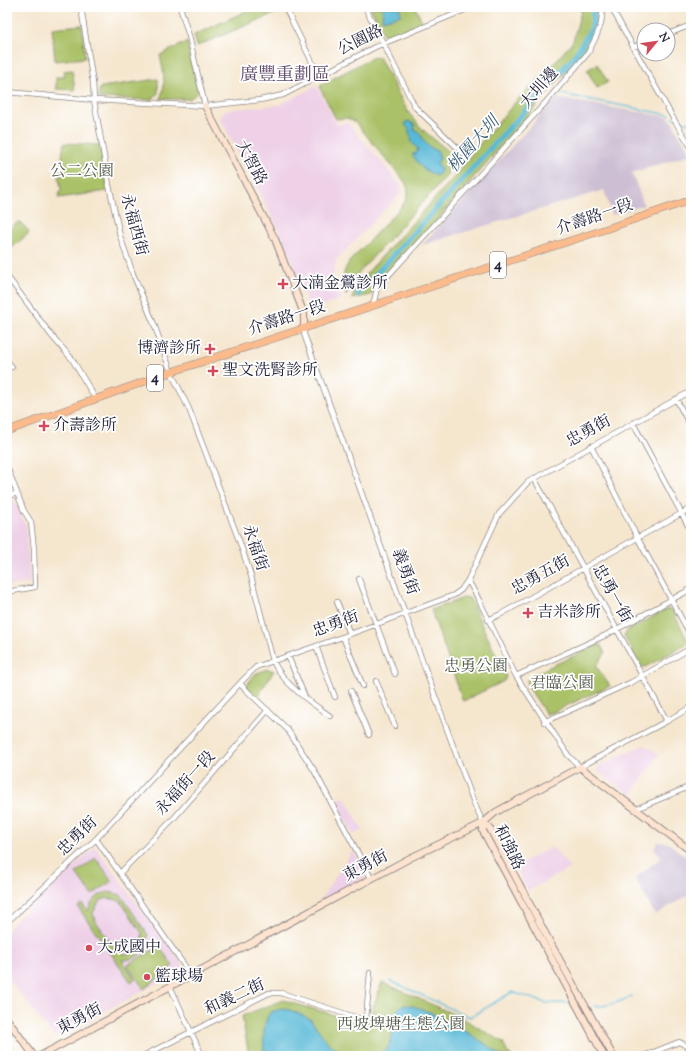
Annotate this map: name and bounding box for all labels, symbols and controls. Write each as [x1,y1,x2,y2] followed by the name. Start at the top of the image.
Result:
[334,20,388,62] street label: 公園路
[636,22,676,62] north arrow
[654,29,673,46] text: N
[240,63,330,89] district label: 廣豐重劃區
[516,63,564,115] street label: 大圳邊
[442,109,508,178] water label: 桃園大圳
[229,136,271,190] street label: 大智路
[50,161,114,184] park label: 公二公園
[114,191,152,259] street label: 永福西街
[553,194,637,242] street label: 介壽路一段
[490,252,506,278] road number: 4
[292,273,388,296] place label: 大湳金鶯診所
[277,278,289,290] marker: 大湳金鶯診所
[245,296,329,342] street label: 介壽路一段
[137,338,201,361] place label: 博濟診所
[204,343,216,355] marker: 博濟診所
[222,360,318,383] place label: 聖文洗腎診所
[147,365,163,391] road number: 4
[207,365,219,377] marker: 聖文洗腎診所
[562,410,616,454] street label: 忠勇街
[53,415,117,438] place label: 介壽診所
[38,420,50,432] marker: 介壽診所
[235,522,273,574] street label: 永福街
[385,546,423,598] street label: 義勇街
[507,550,575,602] street label: 忠勇五街
[585,560,637,628] street label: 忠勇一街
[537,602,601,625] place label: 吉米診所
[310,606,362,644] street label: 忠勇街
[522,607,534,619] marker: 吉米診所
[444,656,508,679] park label: 忠勇公園
[530,673,594,696] park label: 君臨公園
[151,747,221,821] street label: 永福街一段
[53,812,103,862] street label: 忠勇街
[487,821,529,875] street label: 和強路
[339,846,393,888] street label: 東勇街
[97,937,161,960] place label: 大成國中
[84,943,94,953] marker: 大成國中
[155,966,203,989] place label: 籃球場
[142,972,152,982] marker: 籃球場
[201,974,269,1022] street label: 和義二街
[53,999,107,1041] street label: 東勇街
[337,1014,465,1037] park label: 西坡埤塘生態公園

